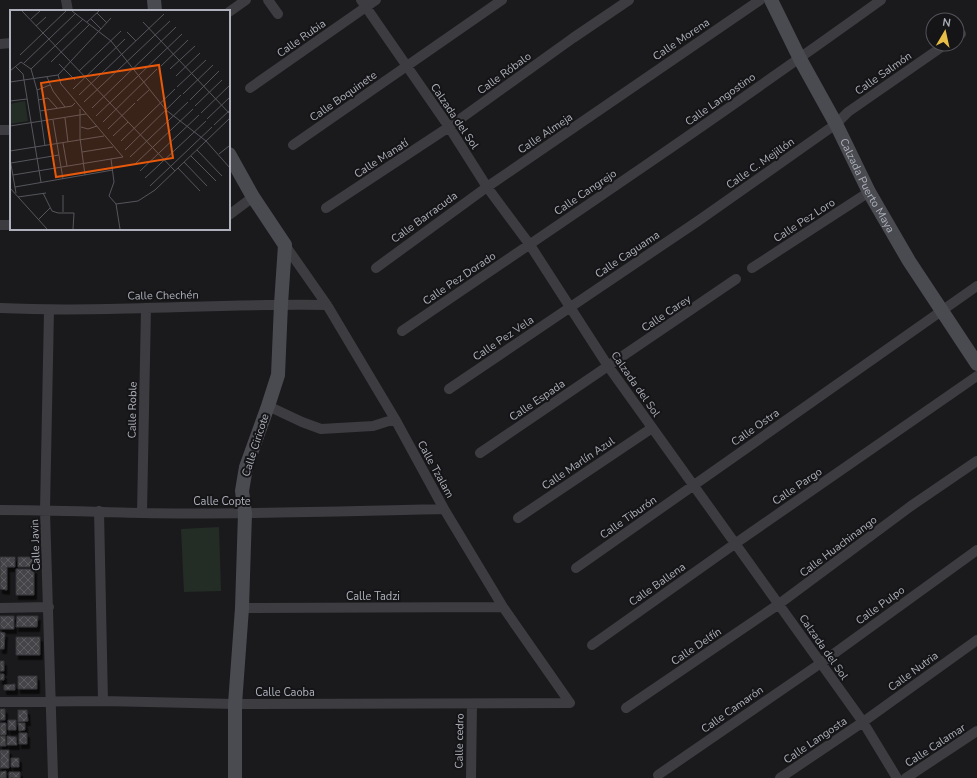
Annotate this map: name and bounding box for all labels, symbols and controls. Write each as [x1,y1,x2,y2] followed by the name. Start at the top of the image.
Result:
[10,10,230,230] inset map
[925,12,965,52] north arrow
[650,15,713,64] street label: Calle Morena
[941,15,952,31] text: N
[274,16,329,61] street label: Calle Rubia
[852,48,915,98] street label: Calle Salmón
[474,49,534,98] street label: Calle Róbalo
[307,68,380,125] street label: Calle Boquinete
[682,70,759,129] street label: Calle Langostino
[427,80,483,153] street label: Calzada del Sol
[515,109,576,157] street label: Calle Almeja
[351,134,413,182] street label: Calle Manatí
[723,134,797,193] street label: Calle C. Mejillón
[836,136,898,236] street label: Calzada Puerto Maya
[551,166,619,219] street label: Calle Cangrejo
[388,188,461,247] street label: Calle Barracuda
[771,195,838,246] street label: Calle Pez Loro
[592,227,663,282] street label: Calle Caguama
[420,248,499,308] street label: Calle Pez Dorado
[127,287,199,304] street label: Calle Chechén
[639,291,694,335] street label: Calle Carey
[470,312,537,364] street label: Calle Pez Vela
[607,349,664,421] street label: Calzada del Sol
[506,376,568,425] street label: Calle Espada
[125,381,140,439] street label: Calle Roble
[728,405,782,449] street label: Calle Ostra
[238,412,273,479] street label: Calle Ciricote
[539,433,618,493] street label: Calle Marlín Azul
[414,438,457,501] street label: Calle Tzalam
[769,464,825,509] street label: Calle Pargo
[597,492,660,543] street label: Calle Tiburón
[193,494,251,509] street label: Calle Copte
[797,512,880,580] street label: Calle Huachinango
[27,519,44,571] street label: Calle Javin
[626,559,689,609] street label: Calle Ballena
[853,583,908,628] street label: Calle Pulpo
[346,589,400,604] street label: Calle Tadzi
[795,612,852,684] street label: Calzada del Sol
[668,624,724,669] street label: Calle Delfín
[885,648,942,695] street label: Calle Nutria
[698,682,766,736] street label: Calle Camarón
[255,685,315,700] street label: Calle Caoba
[452,713,467,769] street label: Calle cedro
[781,713,850,767] street label: Calle Langosta
[902,720,969,771] street label: Calle Calamar

